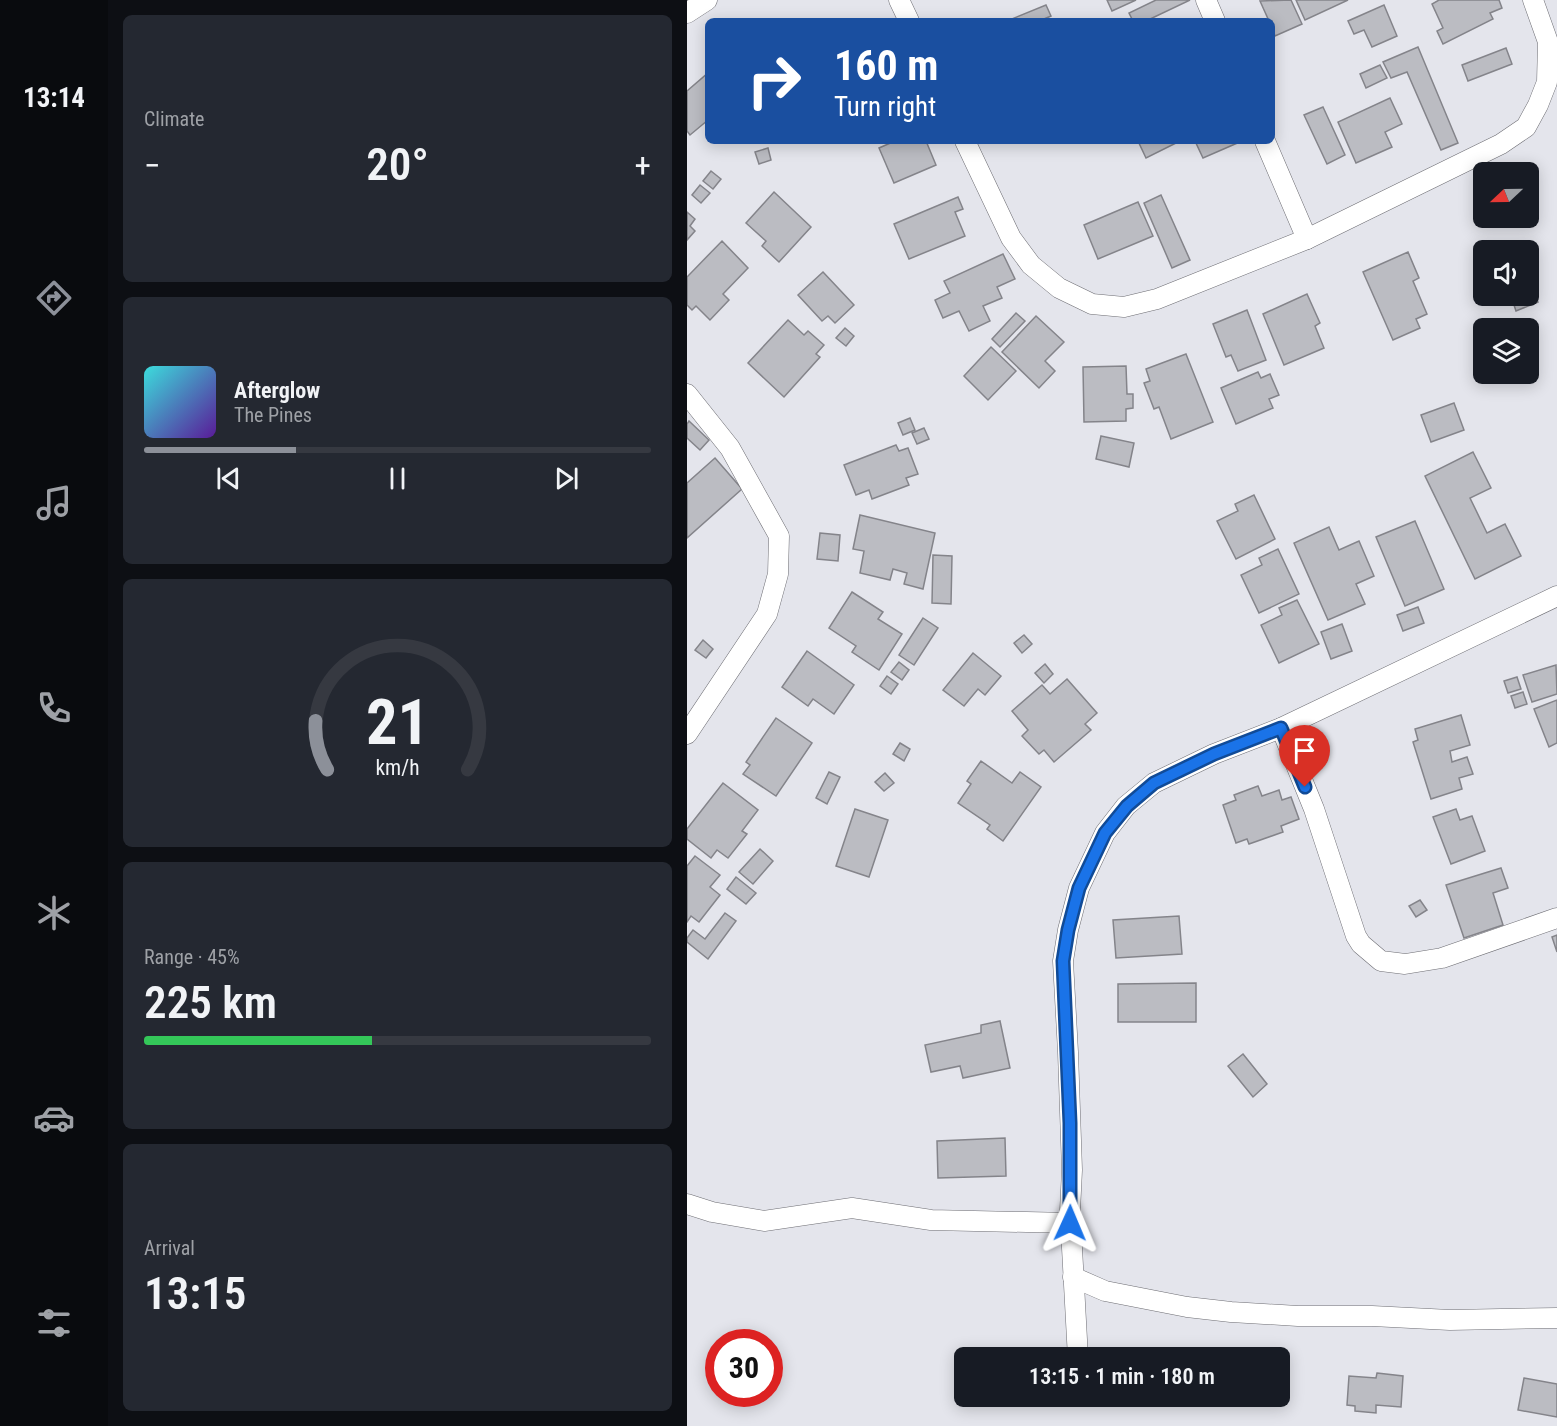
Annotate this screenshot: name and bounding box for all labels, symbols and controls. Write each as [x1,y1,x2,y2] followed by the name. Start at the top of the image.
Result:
[834,41,939,90] text: 160 m
[735,42,813,120] icon: right
[23,82,85,114] text: 13:14
[834,91,936,123] text: Turn right
[144,107,204,131] text: Climate
[366,138,429,191] text: 20°
[144,146,161,185] text: −
[635,146,651,185] text: +
[1473,162,1539,228] north arrow
[1473,162,1539,384] map controls
[1473,240,1539,306] button: sound
[33,277,75,319] icon: directions
[1473,318,1539,384] button: layers
[234,378,320,403] text: Afterglow
[234,403,312,427] text: The Pines
[212,462,245,495] icon: previous
[381,462,414,495] icon: pause
[550,462,583,495] icon: next
[33,482,75,524] icon: music
[366,686,429,759] text: 21
[33,687,75,729] icon: phone
[1279,725,1330,787] pin
[1288,734,1321,767] icon: arrive
[375,755,420,780] text: km/h
[33,892,75,934] icon: climate
[144,945,240,969] text: Range · 45%
[144,976,277,1029] text: 225 km
[33,1097,75,1139] icon: car
[1038,1191,1102,1255] position arrow
[144,1236,195,1260] text: Arrival
[144,1267,246,1320] text: 13:15
[33,1302,75,1344] icon: filters
[705,1329,783,1407] speed limit sign: 30
[1029,1364,1215,1389] text: 13:15 · 1 min · 180 m

